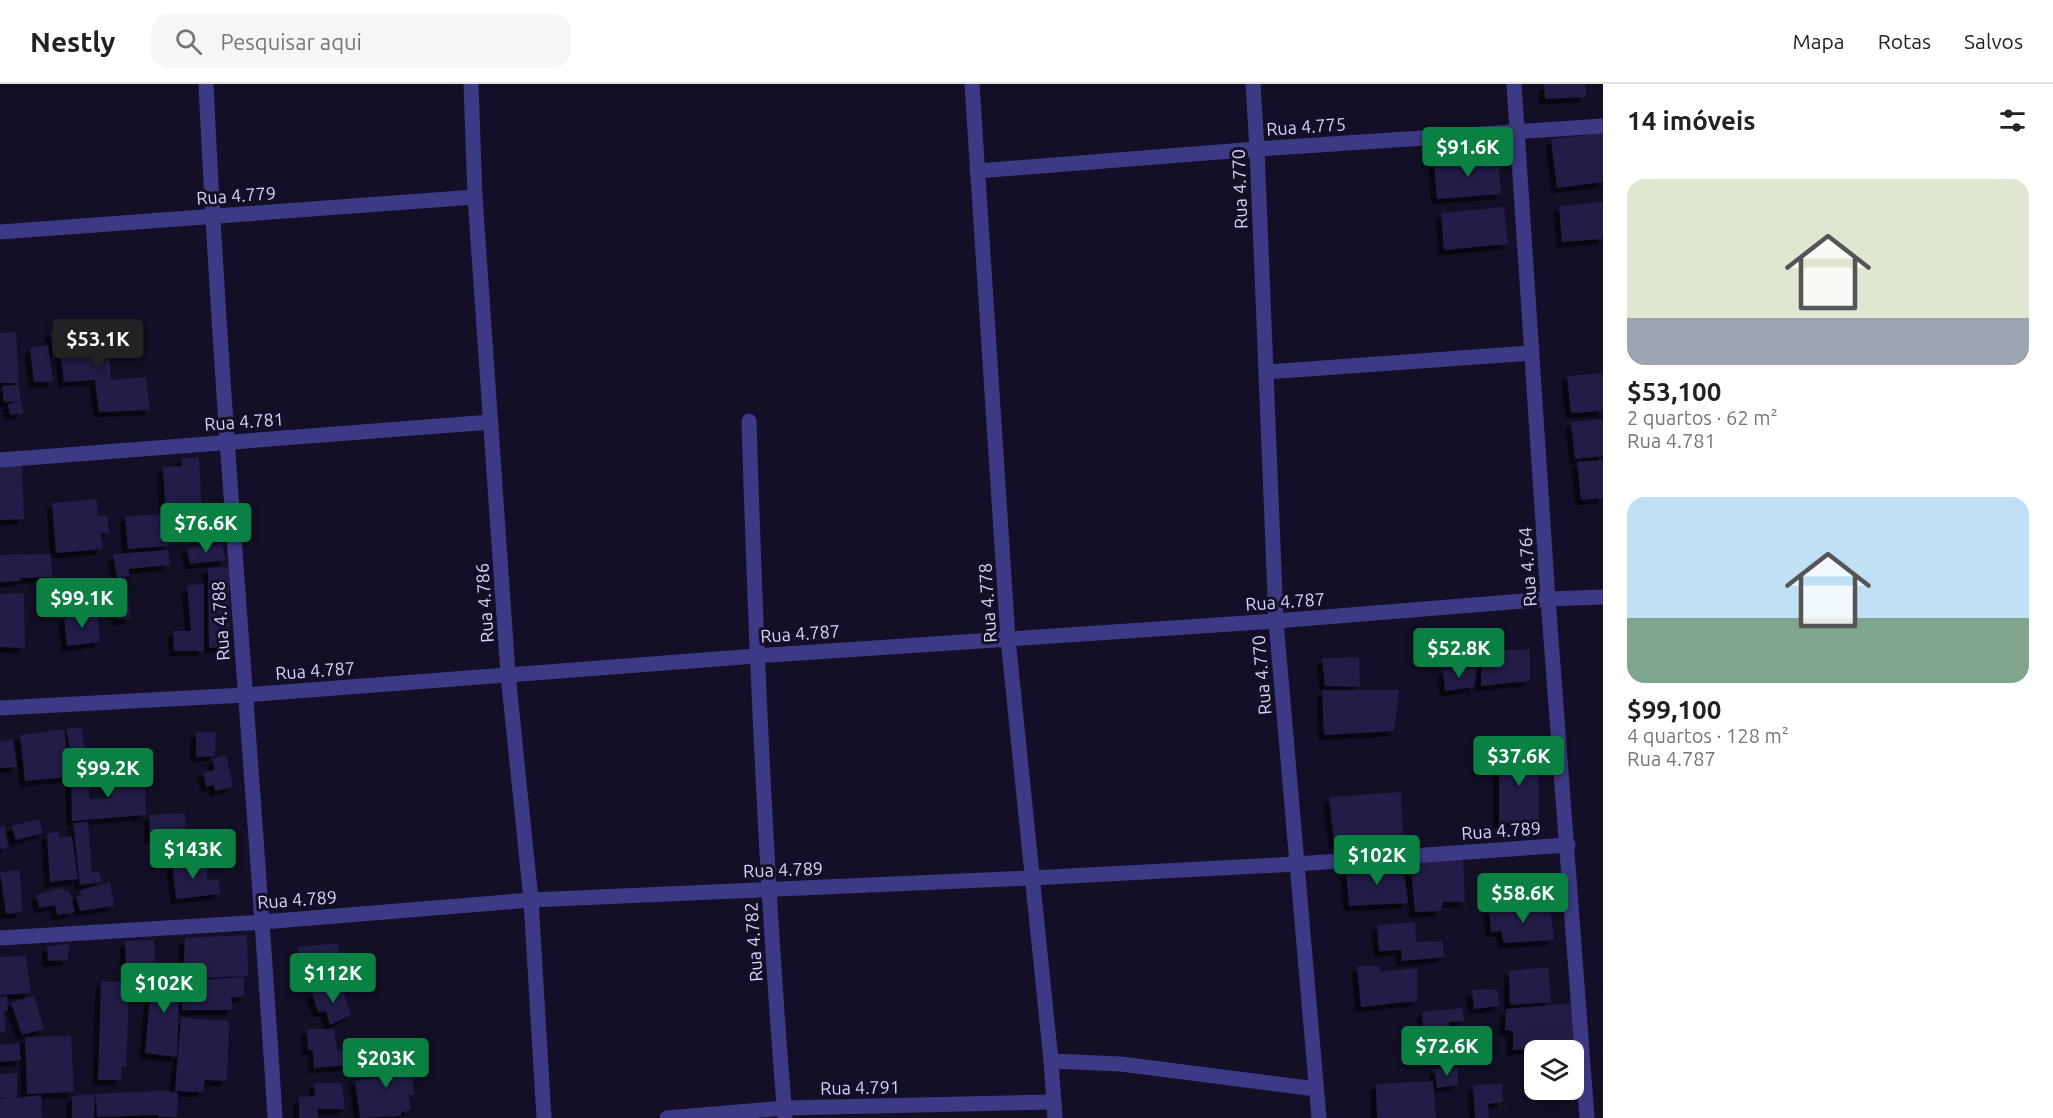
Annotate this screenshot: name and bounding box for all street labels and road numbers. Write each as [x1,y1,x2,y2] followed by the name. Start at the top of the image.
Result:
[1265,113,1347,139] street label: Rua 4.775
[1228,149,1250,229] street label: Rua 4.770
[195,182,277,208] street label: Rua 4.779
[203,408,285,434] street label: Rua 4.781
[1514,526,1540,608] street label: Rua 4.764
[471,562,497,644] street label: Rua 4.786
[974,562,1000,644] street label: Rua 4.778
[207,580,233,662] street label: Rua 4.788
[1244,588,1326,614] street label: Rua 4.787
[759,620,841,646] street label: Rua 4.787
[1248,634,1274,716] street label: Rua 4.770
[274,657,356,683] street label: Rua 4.787
[1460,817,1542,843] street label: Rua 4.789
[743,858,823,880] street label: Rua 4.789
[256,886,338,912] street label: Rua 4.789
[740,901,766,983] street label: Rua 4.782
[820,1076,900,1098] street label: Rua 4.791

